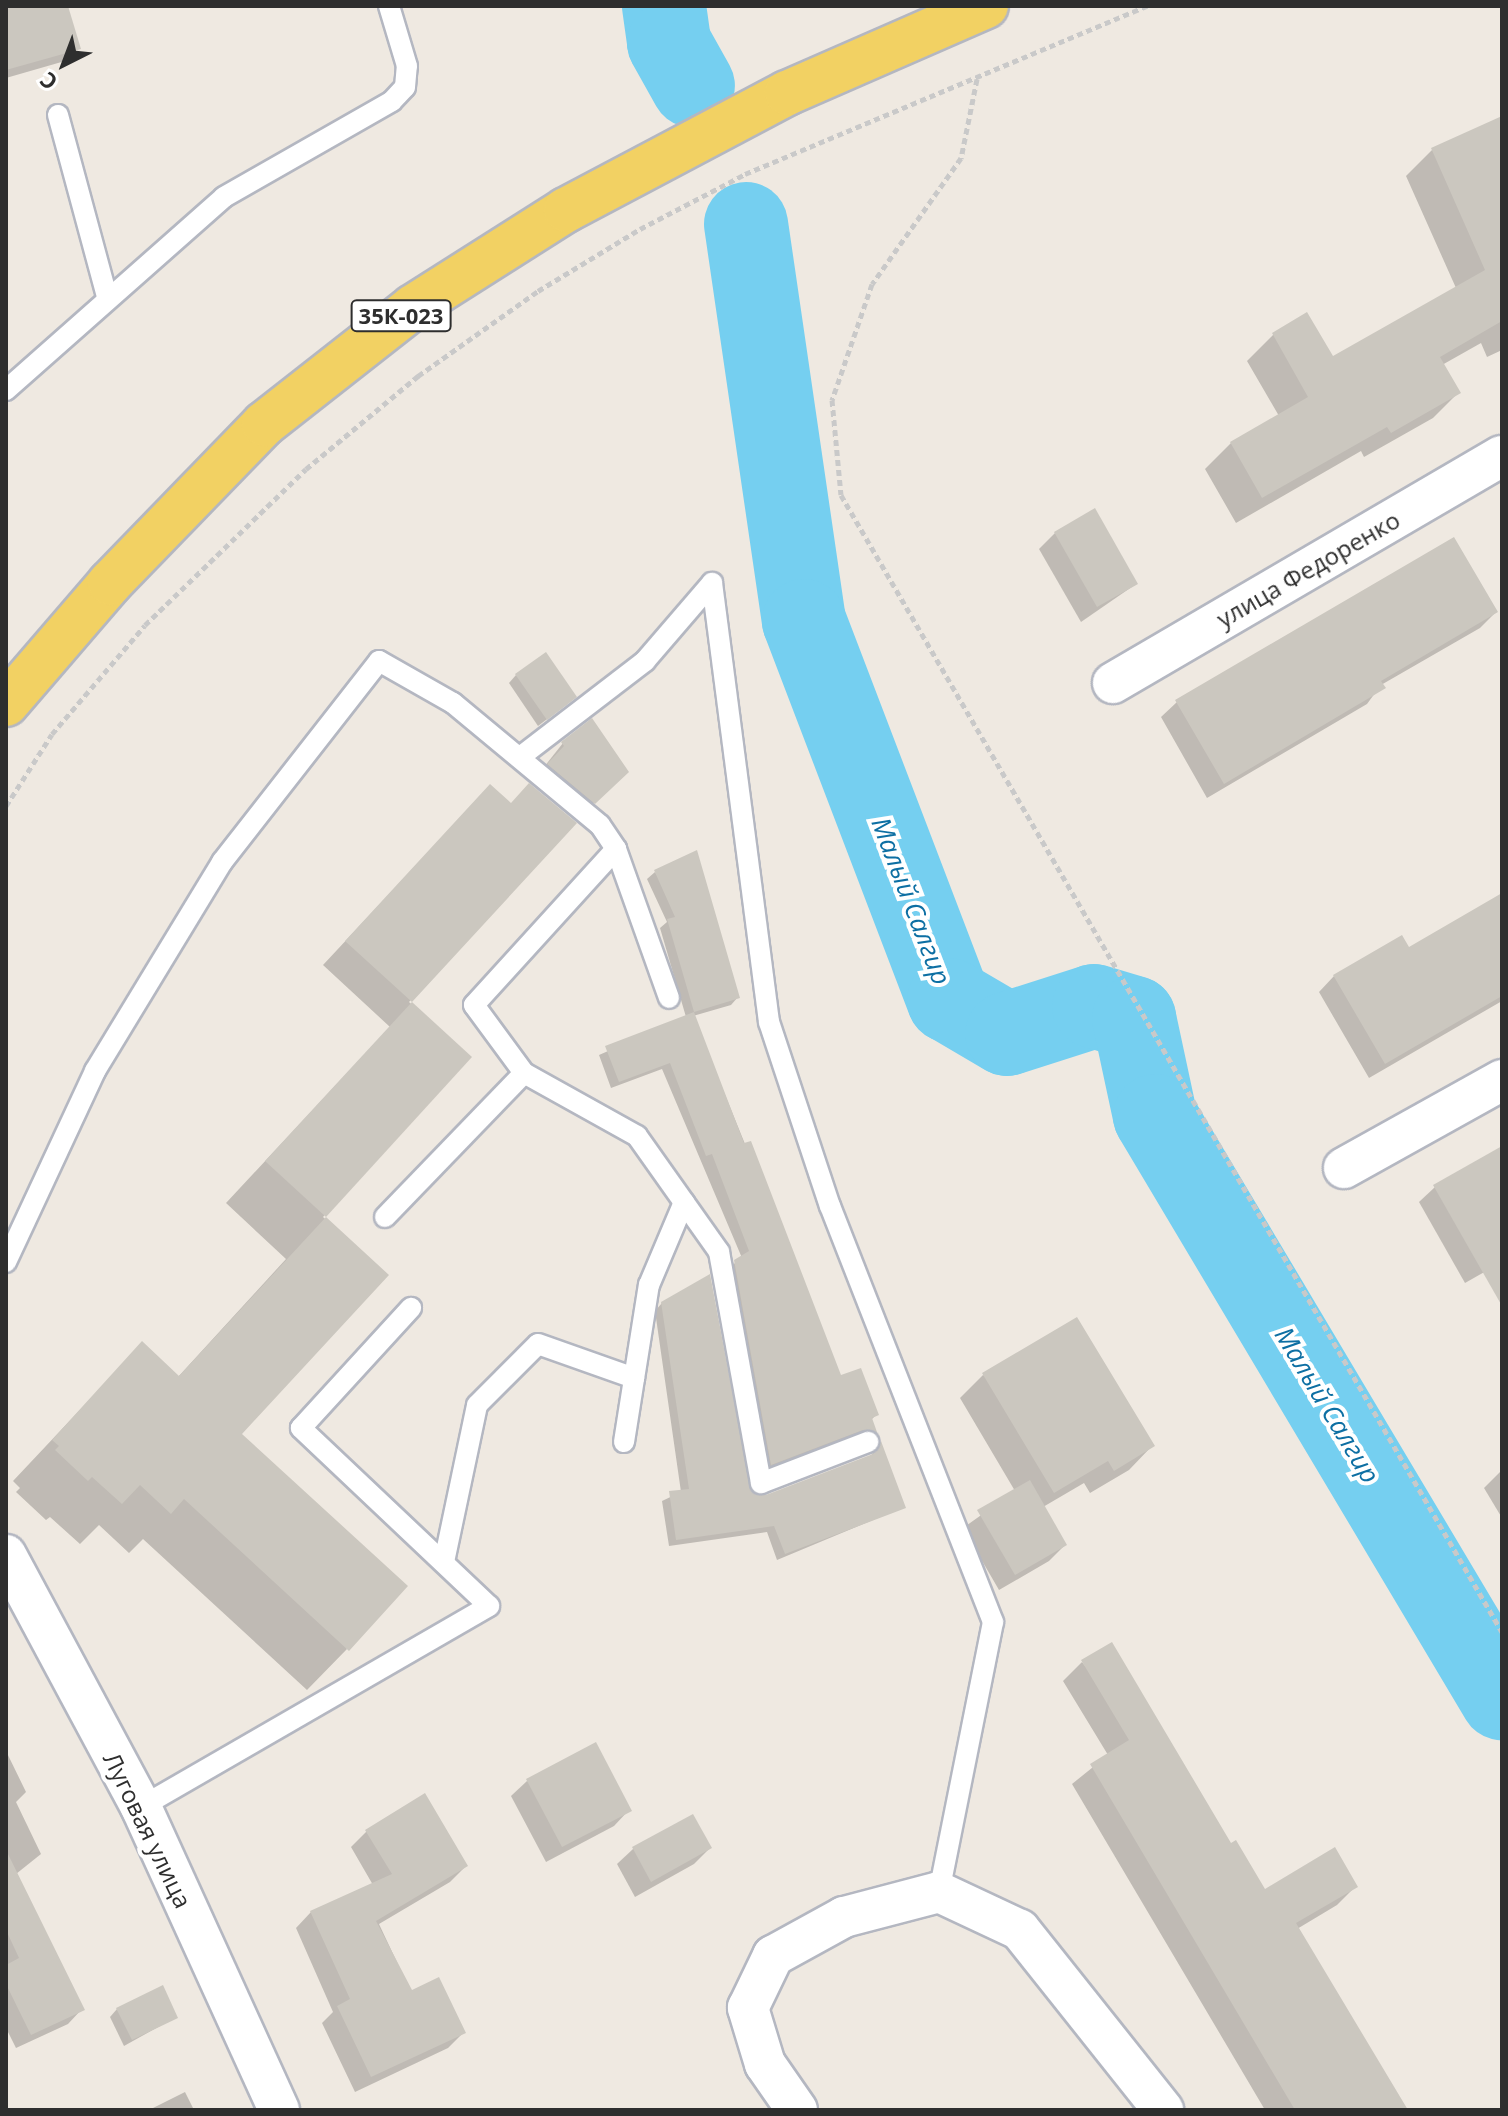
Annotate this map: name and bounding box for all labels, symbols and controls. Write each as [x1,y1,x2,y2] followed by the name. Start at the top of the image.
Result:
[24,24,104,104] north arrow
[33,66,63,98] text: С
[349,298,453,334] road number: 35К-023
[1211,505,1405,633] street label: улица Федоренко
[865,813,957,989] water label: Малый Салгир
[1268,1321,1386,1489] water label: Малый Салгир
[98,1747,198,1913] street label: Луговая улица

